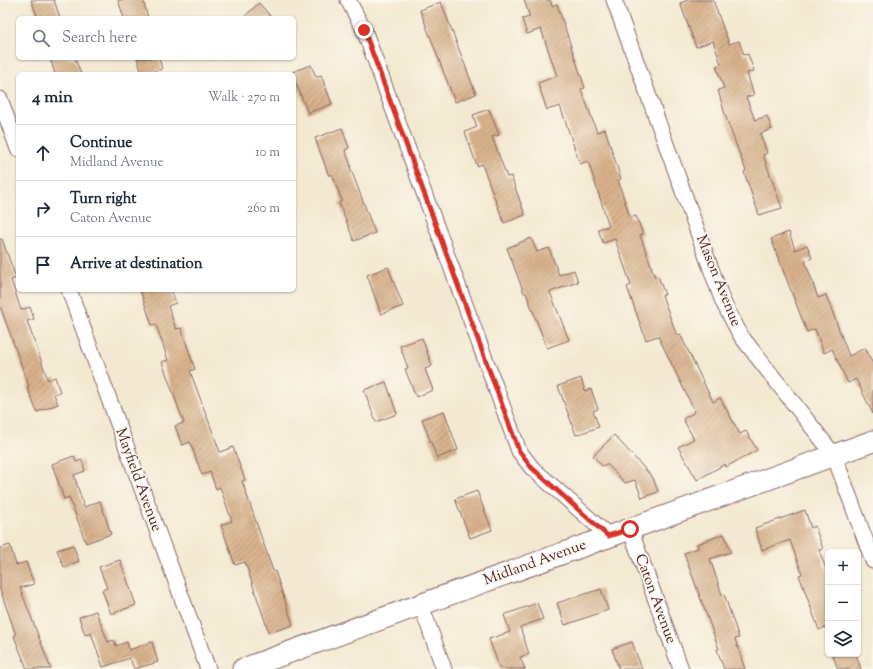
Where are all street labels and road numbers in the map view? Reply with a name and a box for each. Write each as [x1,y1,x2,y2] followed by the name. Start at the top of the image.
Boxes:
[690,232,746,330] street label: Mason Avenue
[110,425,166,535] street label: Mayfield Avenue
[481,535,589,591] street label: Midland Avenue
[629,551,681,647] street label: Caton Avenue

